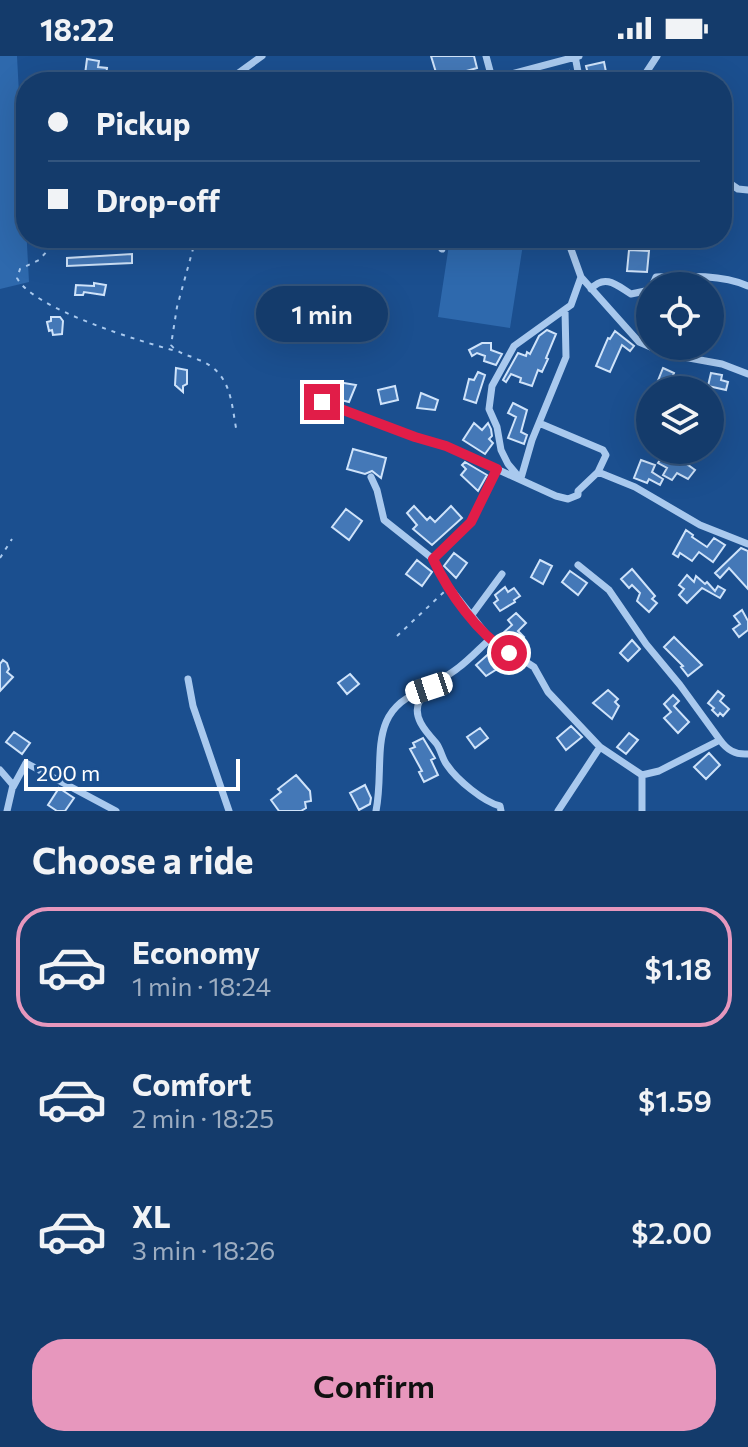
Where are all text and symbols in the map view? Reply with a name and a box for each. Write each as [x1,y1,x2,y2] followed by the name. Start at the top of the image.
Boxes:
[40,10,114,47] text: 18:22
[96,104,190,141] text: Pickup
[96,181,220,218] text: Drop-off
[636,272,724,464] map controls
[636,272,724,360] button: locate
[256,286,388,342] callout: 1 min
[291,298,353,329] text: 1 min
[636,376,724,464] button: layers
[304,384,340,420] route end
[491,635,527,671] route start
[402,669,456,707] car
[24,755,240,791] scale bar
[36,759,100,786] text: 200 m
[32,837,253,881] text: Choose a ride
[36,931,108,1003] icon: car
[132,933,260,970] text: Economy
[644,949,712,986] text: $1.18
[132,970,271,1001] text: 1 min · 18:24
[36,1063,108,1135] icon: car
[132,1065,251,1102] text: Comfort
[638,1081,712,1118] text: $1.59
[132,1102,274,1133] text: 2 min · 18:25
[36,1195,108,1267] icon: car
[132,1197,171,1234] text: XL
[631,1213,712,1250] text: $2.00
[132,1234,275,1265] text: 3 min · 18:26
[32,1339,716,1431] button: Confirm

